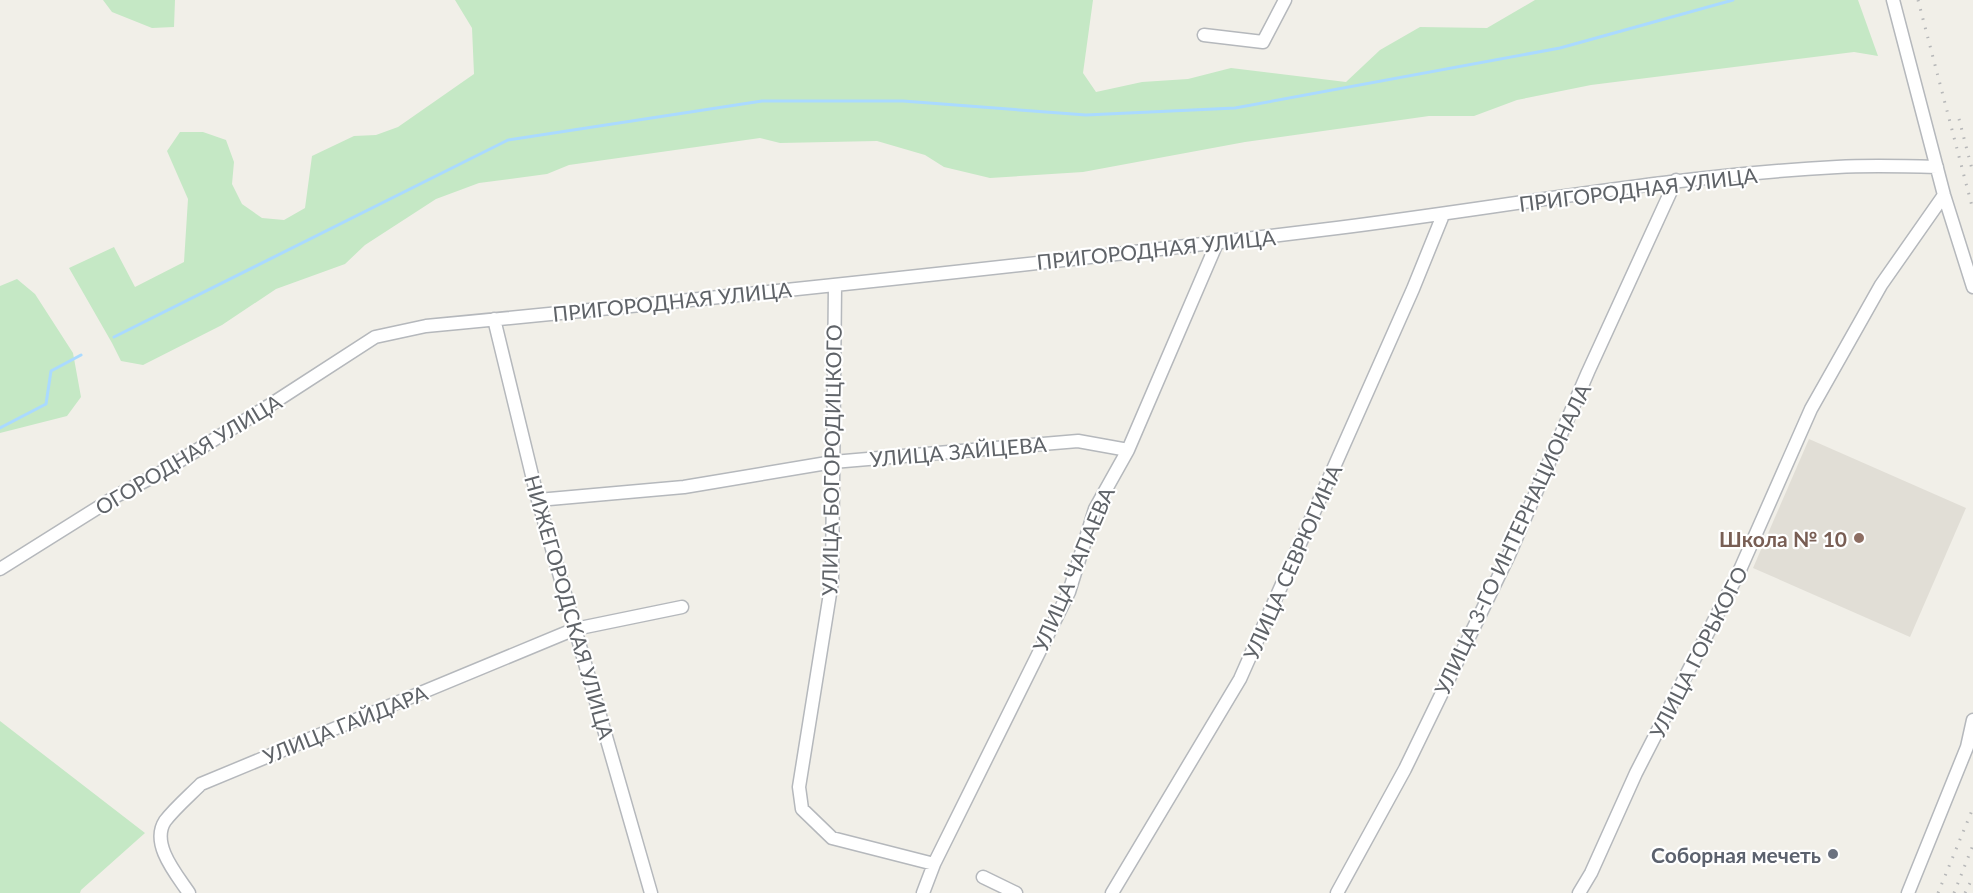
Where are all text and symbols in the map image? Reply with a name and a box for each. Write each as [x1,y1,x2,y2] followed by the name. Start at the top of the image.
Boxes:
[1517,162,1759,216] street label: ПРИГОРОДНАЯ УЛИЦА
[1035,224,1277,274] street label: ПРИГОРОДНАЯ УЛИЦА
[551,276,793,326] street label: ПРИГОРОДНАЯ УЛИЦА
[816,324,846,596] street label: УЛИЦА БОГОРОДИЦКОГО
[1429,379,1596,699] street label: УЛИЦА 3-ГО ИНТЕРНАЦИОНАЛА
[90,388,286,520] street label: ОГОРОДНАЯ УЛИЦА
[869,431,1048,471] street label: УЛИЦА ЗАЙЦЕВА
[1238,460,1347,663] street label: УЛИЦА СЕВРЮГИНА
[520,472,620,743] street label: НИЖЕГОРОДСКАЯ УЛИЦА
[1027,482,1119,655] street label: УЛИЦА ЧАПАЕВА
[1719,526,1847,551] place label: Школа № 10
[1852,531,1866,545] marker: Школа № 10
[1644,562,1752,742] street label: УЛИЦА ГОРЬКОГО
[259,679,432,768] street label: УЛИЦА ГАЙДАРА
[1651,842,1821,867] place label: Соборная мечеть
[1826,847,1840,861] marker: Соборная мечеть

